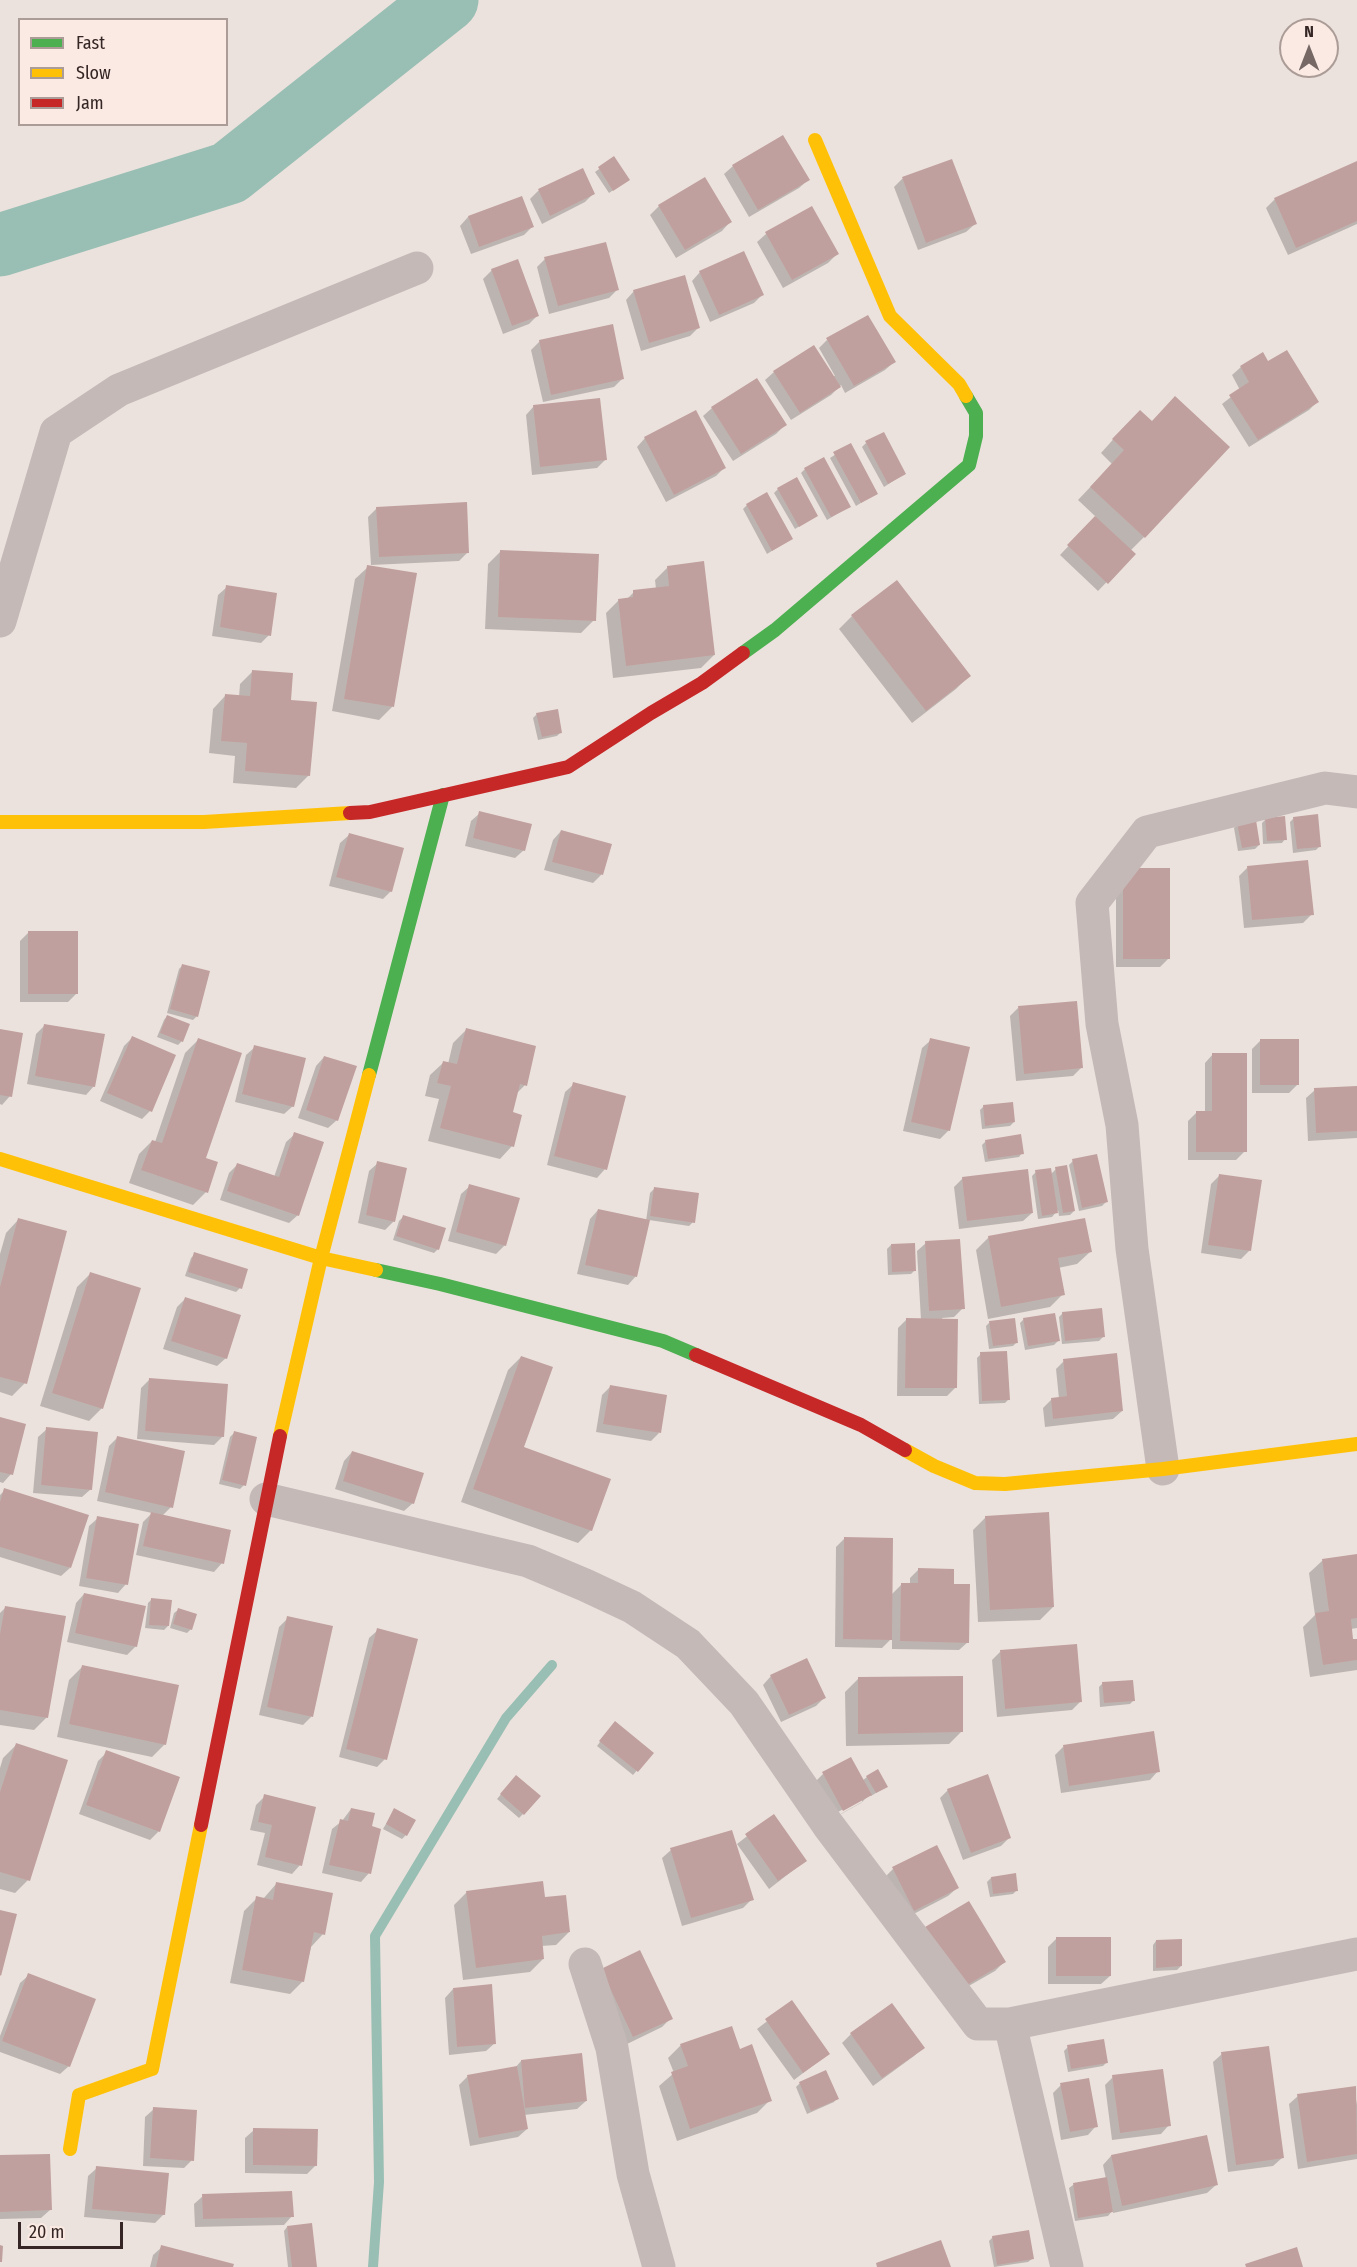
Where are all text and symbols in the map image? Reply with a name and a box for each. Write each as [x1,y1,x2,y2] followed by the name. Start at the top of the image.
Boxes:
[18,18,228,126] legend
[1279,18,1339,78] north arrow
[1304,22,1314,41] text: N
[76,32,105,54] text: Fast
[76,62,111,84] text: Slow
[76,92,104,114] text: Jam
[21,2210,126,2248] scale bar
[29,2221,64,2243] text: 20 m

